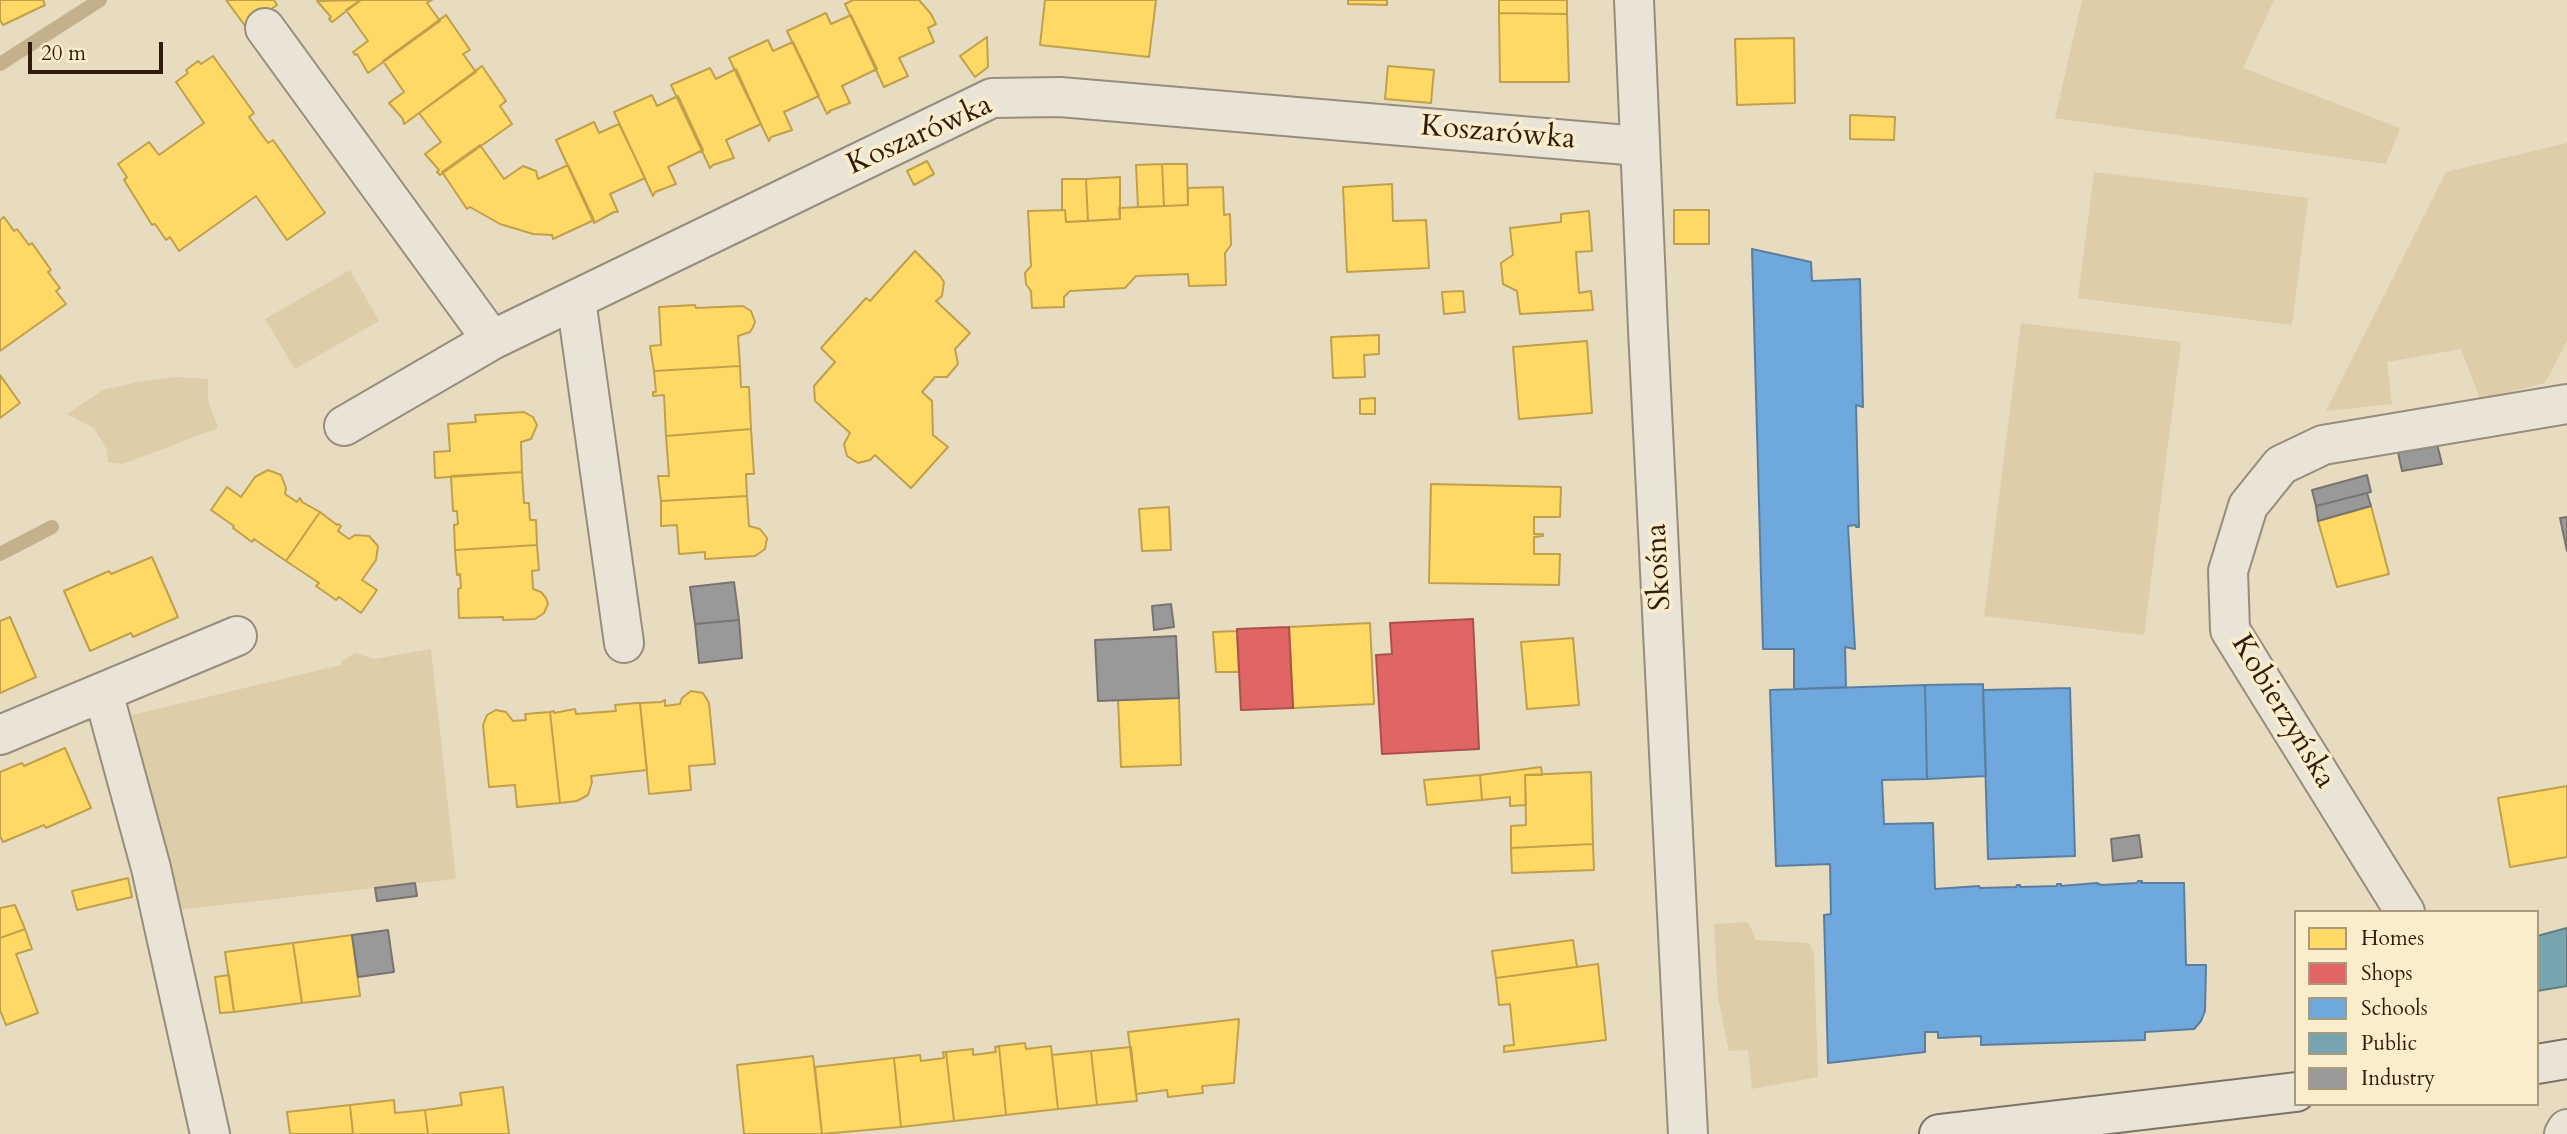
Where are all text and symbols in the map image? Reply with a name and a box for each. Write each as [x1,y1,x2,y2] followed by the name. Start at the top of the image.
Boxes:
[32,28,166,72] scale bar
[41,39,86,68] text: 20 m
[842,88,998,184] street label: Koszarówka
[1419,109,1577,159] street label: Koszarówka
[1640,522,1680,612] street label: Skośna
[2222,629,2342,795] street label: Kobierzyńska
[2294,910,2539,1106] legend
[2361,924,2424,953] text: Homes
[2361,959,2413,988] text: Shops
[2361,994,2428,1023] text: Schools
[2361,1029,2417,1058] text: Public
[2361,1064,2435,1093] text: Industry

